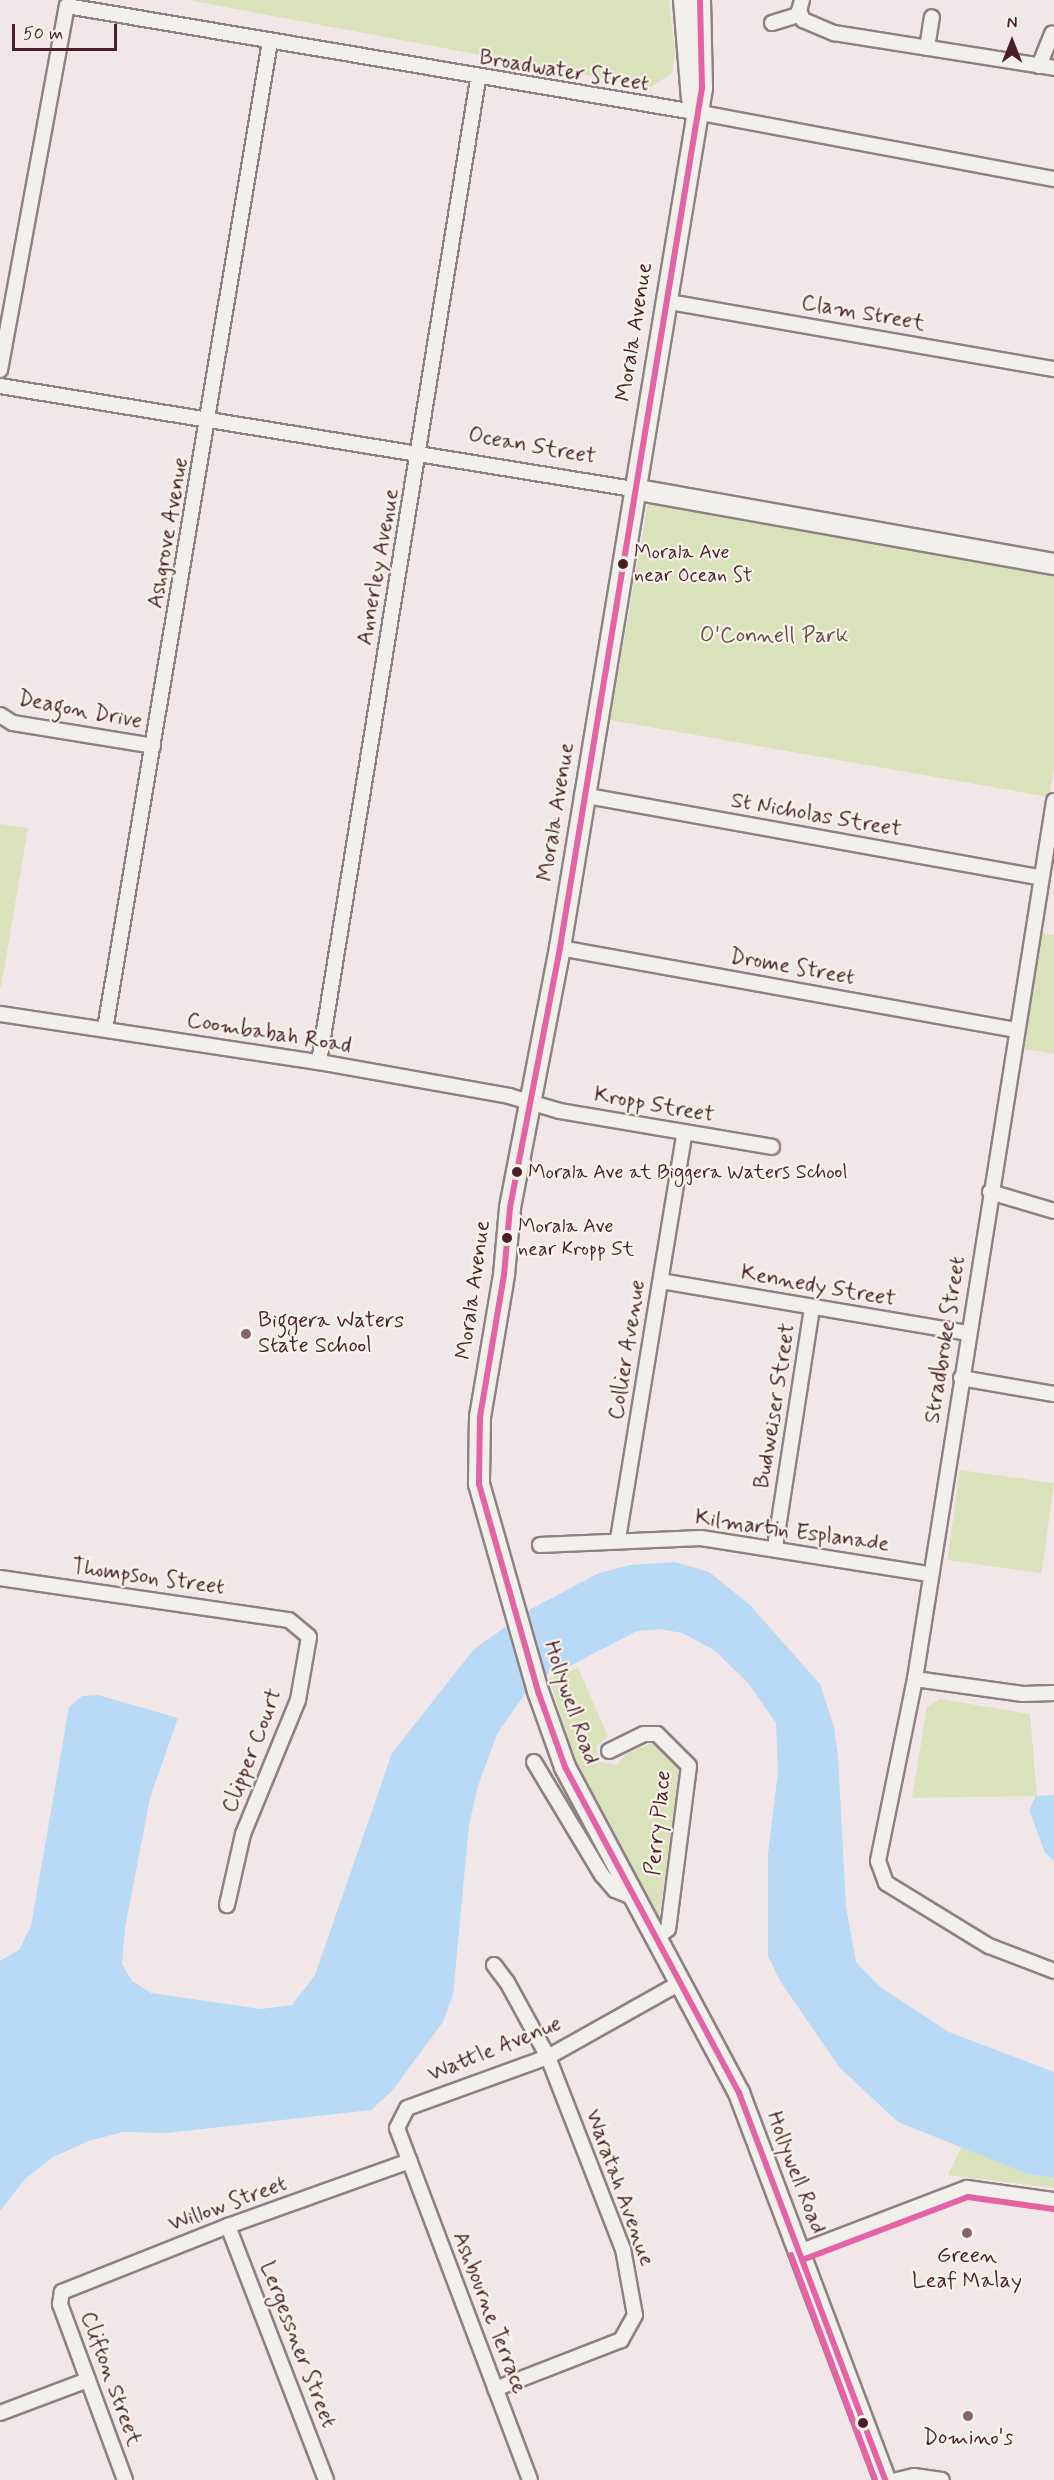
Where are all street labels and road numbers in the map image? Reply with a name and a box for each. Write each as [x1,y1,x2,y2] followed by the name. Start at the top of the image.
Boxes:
[475,45,653,99] street label: Broadwater Street
[611,261,659,403] street label: Morala Avenue
[799,290,927,338] street label: Clam Street
[467,423,597,471] street label: Ocean Street
[143,454,195,612] street label: Ashgrove Avenue
[352,486,406,648] street label: Annerley Avenue
[16,686,144,736] street label: Deagon Drive
[533,741,581,883] street label: Morala Avenue
[729,788,903,844] street label: St Nicholas Street
[726,944,858,992] street label: Drome Street
[186,1008,352,1060] street label: Coombabah Road
[592,1083,716,1129] street label: Kropp Street
[451,1219,497,1361] street label: Morala Avenue
[919,1253,973,1427] street label: Stradbroke Street
[739,1261,897,1313] street label: Kennedy Street
[604,1280,652,1420] street label: Collier Avenue
[750,1322,802,1490] street label: Budweiser Street
[694,1505,890,1559] street label: Kilmartin Esplanade
[68,1554,228,1602] street label: Thompson Street
[537,1638,603,1768] street label: Hollywell Road
[218,1687,288,1815] street label: Clipper Court
[640,1769,678,1877] street label: Perry Place
[423,2011,567,2089] street label: Wattle Avenue
[760,2108,830,2238] street label: Hollywell Road
[579,2109,659,2267] street label: Waratah Avenue
[163,2171,293,2239] street label: Willow Street
[446,2228,532,2398] street label: Ashbourne Terrace
[252,2256,342,2434] street label: Lergessner Street
[73,2308,147,2450] street label: Clifton Street

